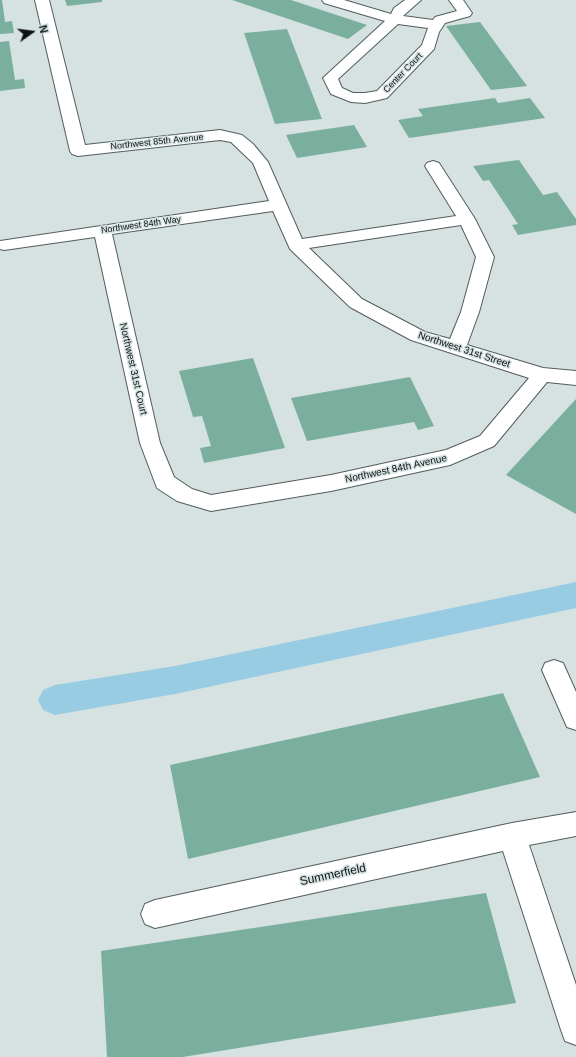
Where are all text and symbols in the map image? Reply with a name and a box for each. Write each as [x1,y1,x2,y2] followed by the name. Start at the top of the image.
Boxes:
[12,12,52,52] north arrow
[37,24,50,34] text: N
[381,51,425,95] street label: Center Court
[110,132,204,152] street label: Northwest 85th Avenue
[100,214,182,236] street label: Northwest 84th Way
[117,322,149,416] street label: Northwest 31st Court
[416,329,512,371] street label: Northwest 31st Street
[344,452,448,486] street label: Northwest 84th Avenue
[299,861,367,889] street label: Summerfield

